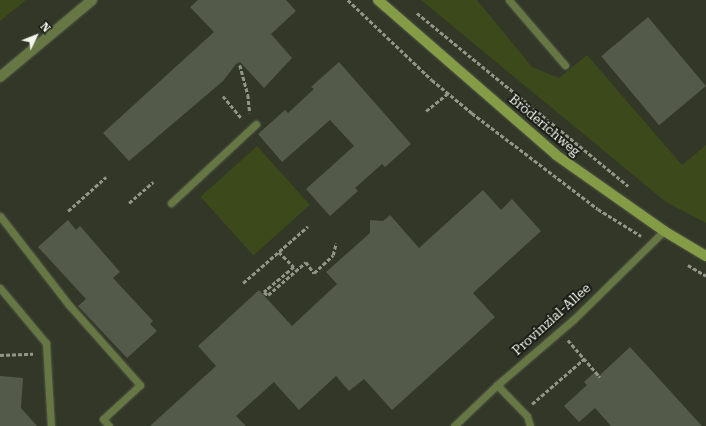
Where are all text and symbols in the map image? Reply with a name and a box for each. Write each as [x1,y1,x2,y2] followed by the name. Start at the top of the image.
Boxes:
[16,16,56,56] north arrow
[37,20,53,35] text: N
[506,92,582,160] street label: Bröderichweg
[510,281,594,359] street label: Provinzial-Allee

